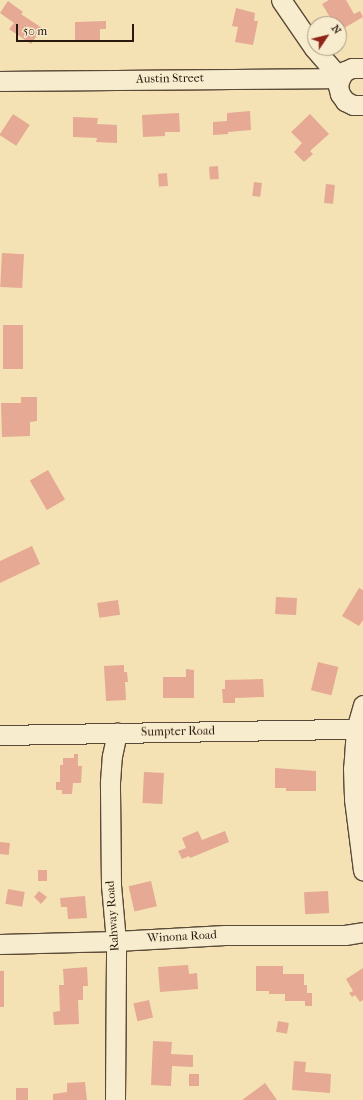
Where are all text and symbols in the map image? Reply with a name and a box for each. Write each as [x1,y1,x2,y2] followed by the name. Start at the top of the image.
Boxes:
[18,16,136,42] scale bar
[307,16,347,56] north arrow
[329,22,344,37] text: N
[23,24,47,38] text: 50 m
[136,71,204,87] street label: Austin Street
[141,724,215,740] street label: Sumpter Road
[103,880,123,952] street label: Rahway Road
[147,928,217,946] street label: Winona Road

